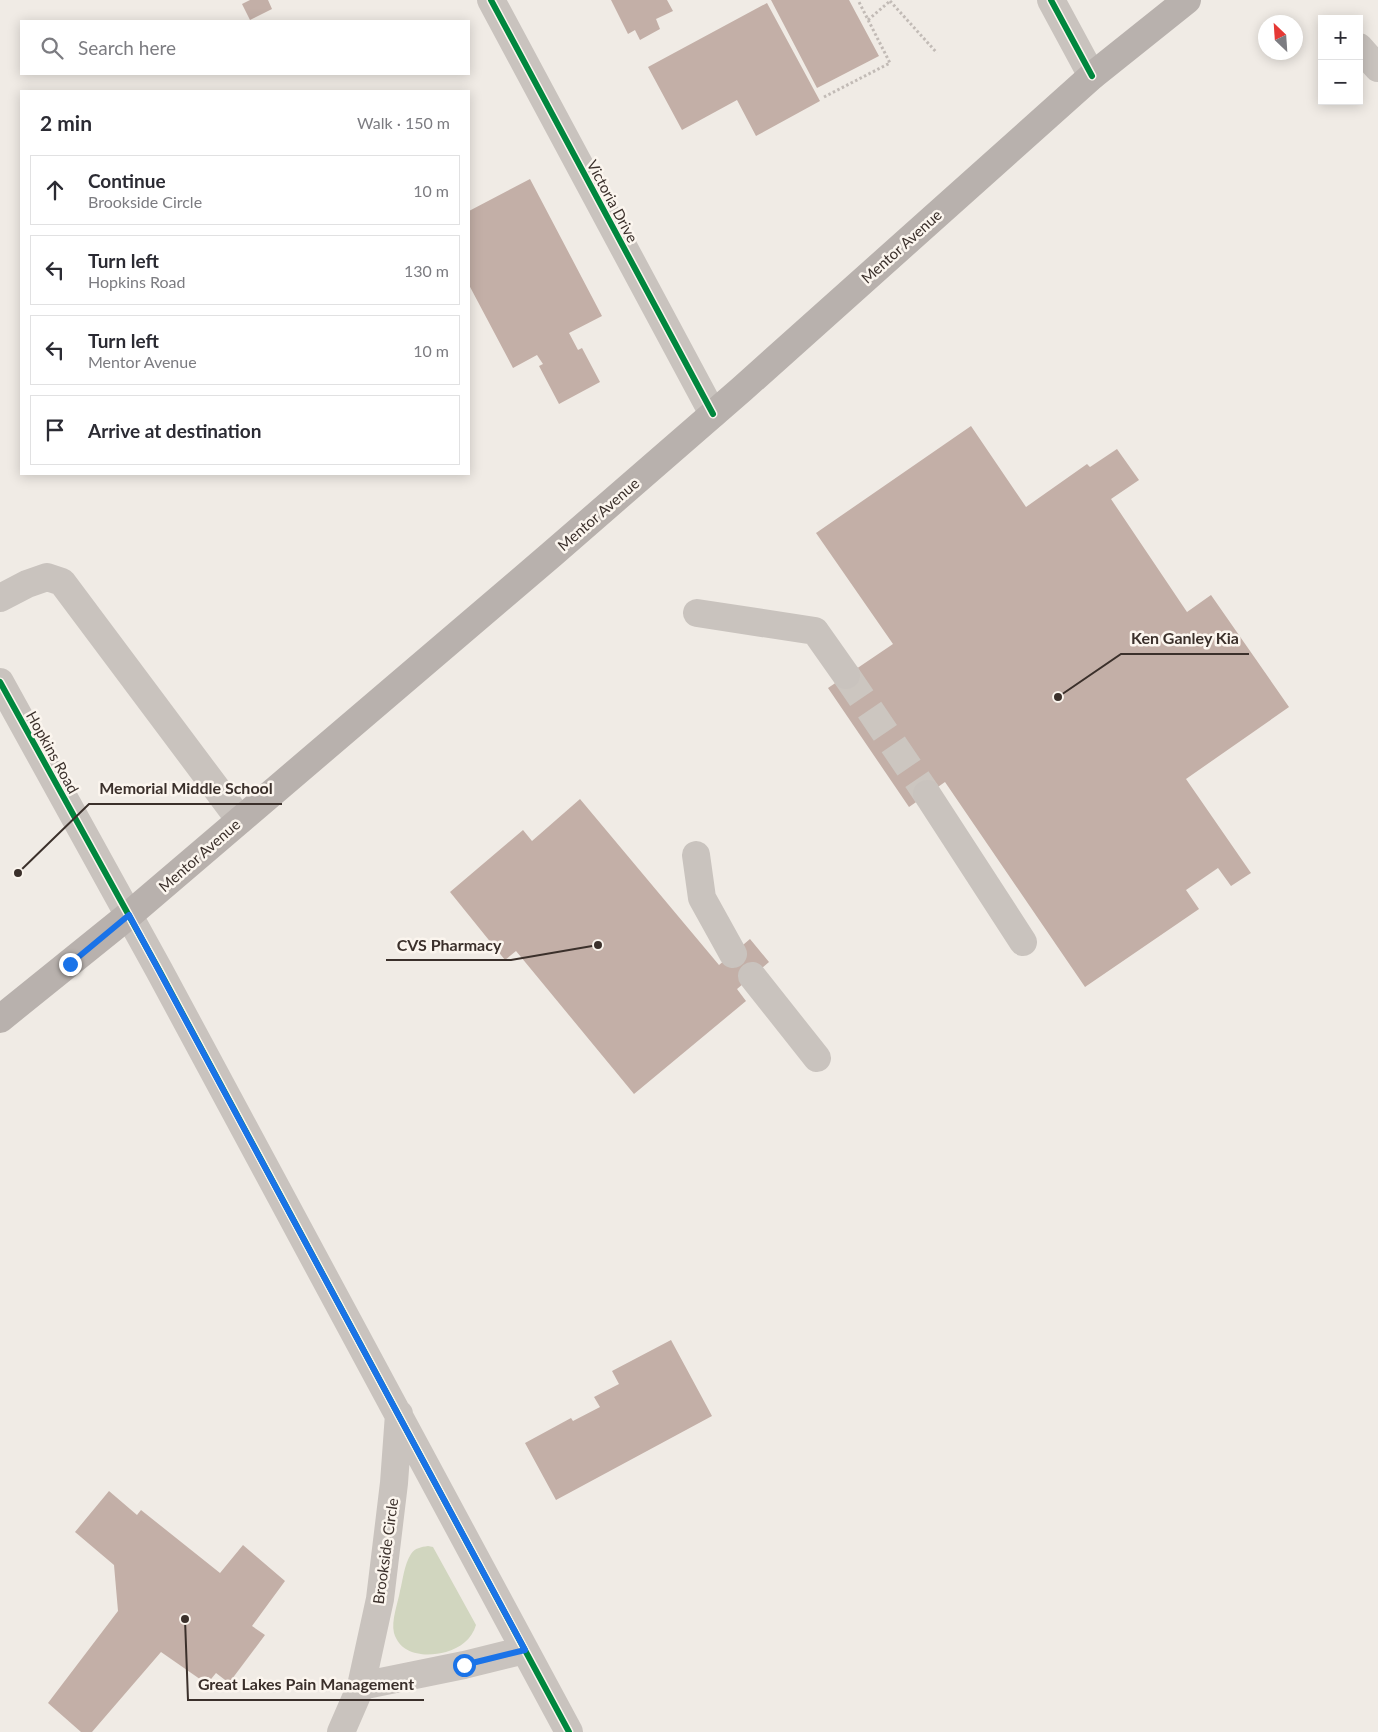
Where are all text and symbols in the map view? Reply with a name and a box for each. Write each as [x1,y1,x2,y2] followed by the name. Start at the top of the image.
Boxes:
[1258,15,1303,60] north arrow
[1318,15,1363,105] map controls
[1318,15,1363,60] button: +
[20,20,470,75] search box
[38,34,66,62] icon: search
[78,36,176,59] text: Search here
[1318,60,1363,105] button: −
[40,110,92,135] text: 2 min
[357,113,450,132] text: Walk · 150 m
[584,157,642,245] street label: Victoria Drive
[88,169,166,192] text: Continue
[41,176,69,204] icon: ahead
[413,181,449,200] text: 10 m
[88,192,202,211] text: Brookside Circle
[857,205,945,287] street label: Mentor Avenue
[88,249,159,272] text: Turn left
[41,256,69,284] icon: left
[404,261,449,280] text: 130 m
[88,272,185,291] text: Hopkins Road
[88,329,159,352] text: Turn left
[41,336,69,364] icon: left
[413,341,449,360] text: 10 m
[88,352,197,371] text: Mentor Avenue
[41,416,69,444] icon: arrive
[88,419,261,442] text: Arrive at destination
[554,474,642,554] street label: Mentor Avenue
[1121,623,1249,654] callout: Ken Ganley Kia
[1131,628,1239,647] text: Ken Ganley Kia
[23,708,83,796] street label: Hopkins Road
[89,773,282,804] callout: Memorial Middle School
[99,778,273,797] text: Memorial Middle School
[155,815,243,895] street label: Mentor Avenue
[386,929,511,960] callout: CVS Pharmacy
[397,935,502,954] text: CVS Pharmacy
[59,953,82,976] route end
[369,1497,401,1605] street label: Brookside Circle
[453,1654,476,1677] route start
[188,1669,424,1700] callout: Great Lakes Pain Management
[198,1674,414,1693] text: Great Lakes Pain Management

